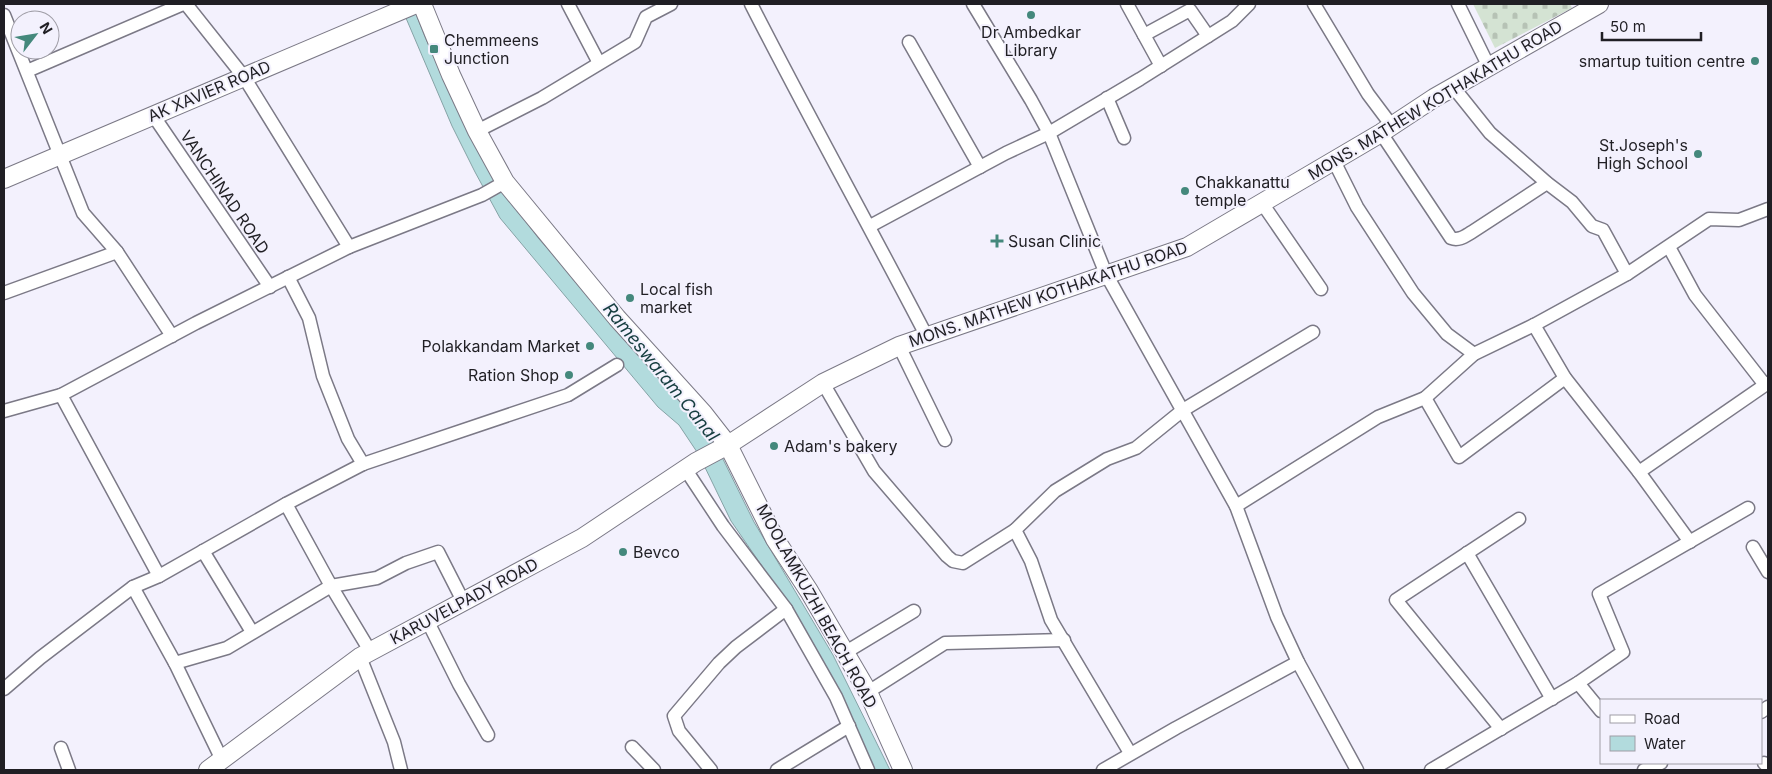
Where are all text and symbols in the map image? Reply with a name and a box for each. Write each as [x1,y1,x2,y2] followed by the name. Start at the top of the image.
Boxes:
[1025,9,1037,21] marker: Dr Ambedkar Library
[10,10,60,60] north arrow
[1602,10,1701,42] scale bar
[1304,16,1566,184] street label: MONS. MATHEW KOTHAKATHU ROAD
[1610,17,1646,36] text: 50 m
[37,19,57,37] text: N
[981,22,1081,60] place label: Dr Ambedkar Library
[444,30,539,68] place label: Chemmeens Junction
[428,43,440,55] marker: Chemmeens Junction
[1579,51,1745,71] place label: smartup tuition centre
[1749,55,1761,67] marker: smartup tuition centre
[145,56,273,126] street label: AK XAVIER ROAD
[176,126,274,258] street label: VANCHINAD ROAD
[1597,135,1688,173] place label: St.Joseph's High School
[1692,148,1704,160] marker: St.Joseph's High School
[1195,172,1290,210] place label: Chakkanattu temple
[1179,185,1191,197] marker: Chakkanattu temple
[1008,231,1101,251] place label: Susan Clinic
[990,234,1004,248] marker: Susan Clinic
[906,237,1190,351] street label: MONS. MATHEW KOTHAKATHU ROAD
[640,279,713,317] place label: Local fish market
[624,292,636,304] marker: Local fish market
[599,298,724,446] water label: Rameswaram Canal
[421,336,580,356] place label: Polakkandam Market
[584,340,596,352] marker: Polakkandam Market
[468,365,559,385] place label: Ration Shop
[563,369,575,381] marker: Ration Shop
[784,436,898,456] place label: Adam's bakery
[768,440,780,452] marker: Adam's bakery
[752,501,882,711] street label: MOOLAMKUZHI BEACH ROAD
[633,542,680,562] place label: Bevco
[617,546,629,558] marker: Bevco
[387,554,541,648] street label: KARUVELPADY ROAD
[1600,699,1762,764] legend
[1644,709,1680,728] text: Road
[1644,734,1686,753] text: Water

